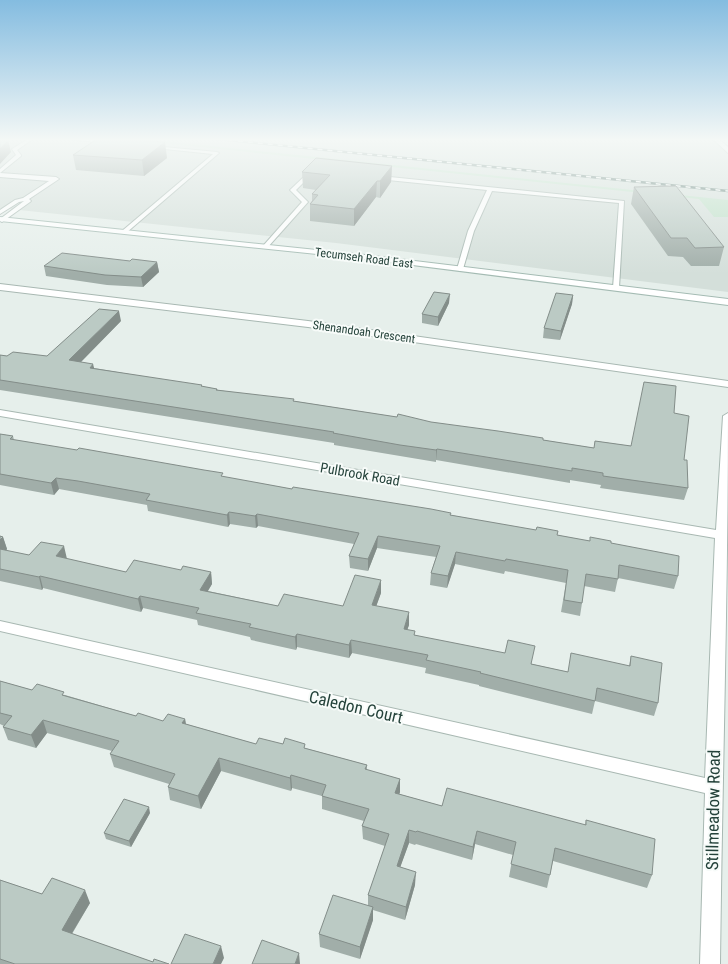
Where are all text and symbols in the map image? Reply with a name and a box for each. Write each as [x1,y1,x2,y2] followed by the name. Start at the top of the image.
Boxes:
[314,245,414,271] street label: Tecumseh Road East
[312,318,417,346] street label: Shenandoah Crescent
[319,459,401,489] street label: Pulbrook Road
[307,686,405,728] street label: Caledon Court
[702,750,724,870] street label: Stillmeadow Road

